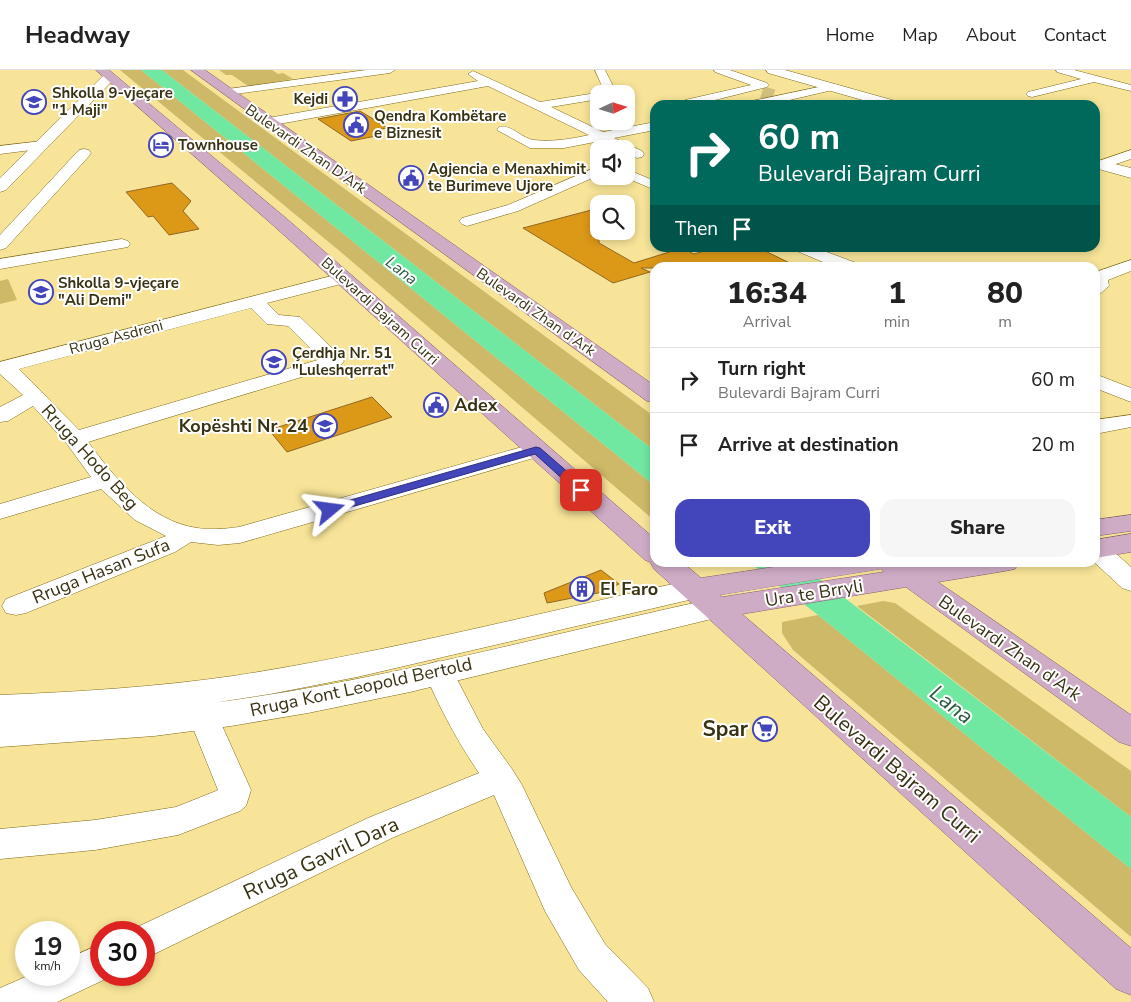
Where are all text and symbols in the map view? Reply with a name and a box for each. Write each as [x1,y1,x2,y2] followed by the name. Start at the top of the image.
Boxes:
[25,19,130,51] text: Headway
[826,23,874,47] text: Home
[902,23,938,47] text: Map
[966,23,1016,47] text: About
[1044,23,1106,47] text: Contact
[52,83,173,120] place label: Shkolla 9-vjeçare "1 Maji"
[590,85,635,130] north arrow
[590,85,635,240] map controls
[332,86,358,112] pharmacy icon: Kejdi
[21,89,47,115] school or university icon: Shkolla 9-vjeçare "1 Maji"
[293,89,328,109] place label: Kejdi
[241,100,371,199] street label: Bulevardi Zhan D'Ark
[374,106,506,143] place label: Qendra Kombëtare e Biznesit
[343,112,369,138] public building icon: Qendra Kombëtare e Biznesit
[758,114,840,161] text: 60 m
[675,120,740,185] icon: right
[148,132,174,158] hotel icon: Townhouse
[178,135,258,155] place label: Townhouse
[590,140,635,185] button: sound
[428,159,586,196] place label: Agjencia e Menaxhimit te Burimeve Ujore
[758,159,981,189] text: Bulevardi Bajram Curri
[398,165,424,191] public building icon: Agjencia e Menaxhimit te Burimeve Ujore
[590,195,635,240] button: search
[728,215,756,243] icon: arrive
[675,216,718,242] text: Then
[381,251,422,290] water label: Lana
[317,253,443,369] street label: Bulevardi Bajram Curri
[472,263,600,361] street label: Bulevardi Zhan d'Ark
[58,273,179,310] place label: Shkolla 9-vjeçare "Ali Demi"
[727,273,807,314] text: 16:34
[888,273,906,314] text: 1
[987,273,1023,314] text: 80
[28,279,54,305] school or university icon: Shkolla 9-vjeçare "Ali Demi"
[743,311,791,333] text: Arrival
[884,311,910,333] text: min
[998,311,1012,333] text: m
[67,315,165,359] street label: Rruga Asdreni
[292,343,394,380] place label: Çerdhja Nr. 51 "Luleshqerrat"
[261,349,287,375] school or university icon: Çerdhja Nr. 51 "Luleshqerrat"
[718,356,805,382] text: Turn right
[675,366,703,394] icon: right
[1031,367,1075,393] text: 60 m
[718,382,880,404] text: Bulevardi Bajram Curri
[423,392,449,418] public building icon: Adex
[454,393,498,417] place label: Adex
[36,399,144,515] street label: Rruga Hodo Beg
[312,413,338,439] school or university icon: Kopështi Nr. 24
[179,414,308,438] place label: Kopështi Nr. 24
[675,431,703,459] icon: arrive
[718,432,899,458] text: Arrive at destination
[1031,432,1075,458] text: 20 m
[560,469,602,511] pin
[567,476,595,504] icon: arrive
[303,483,355,535] position arrow
[675,499,870,557] button: Exit
[880,499,1075,557] button: Share
[29,532,173,610] street label: Rruga Hasan Sufa
[764,573,864,613] street label: Ura te Brryli
[569,576,595,602] building icon: El Faro
[600,577,658,601] place label: El Faro
[934,590,1087,707] street label: Bulevardi Zhan d'Ark
[248,652,474,722] street label: Rruga Kont Leopold Bertold
[923,678,979,731] water label: Lana
[808,689,986,849] street label: Bulevardi Bajram Curri
[702,715,749,743] place label: Spar
[752,716,778,742] supermarket icon: Spar
[239,810,403,906] street label: Rruga Gavril Dara
[90,921,155,986] speed limit sign: 30
[32,930,63,964] text: 19
[34,958,61,974] text: km/h

